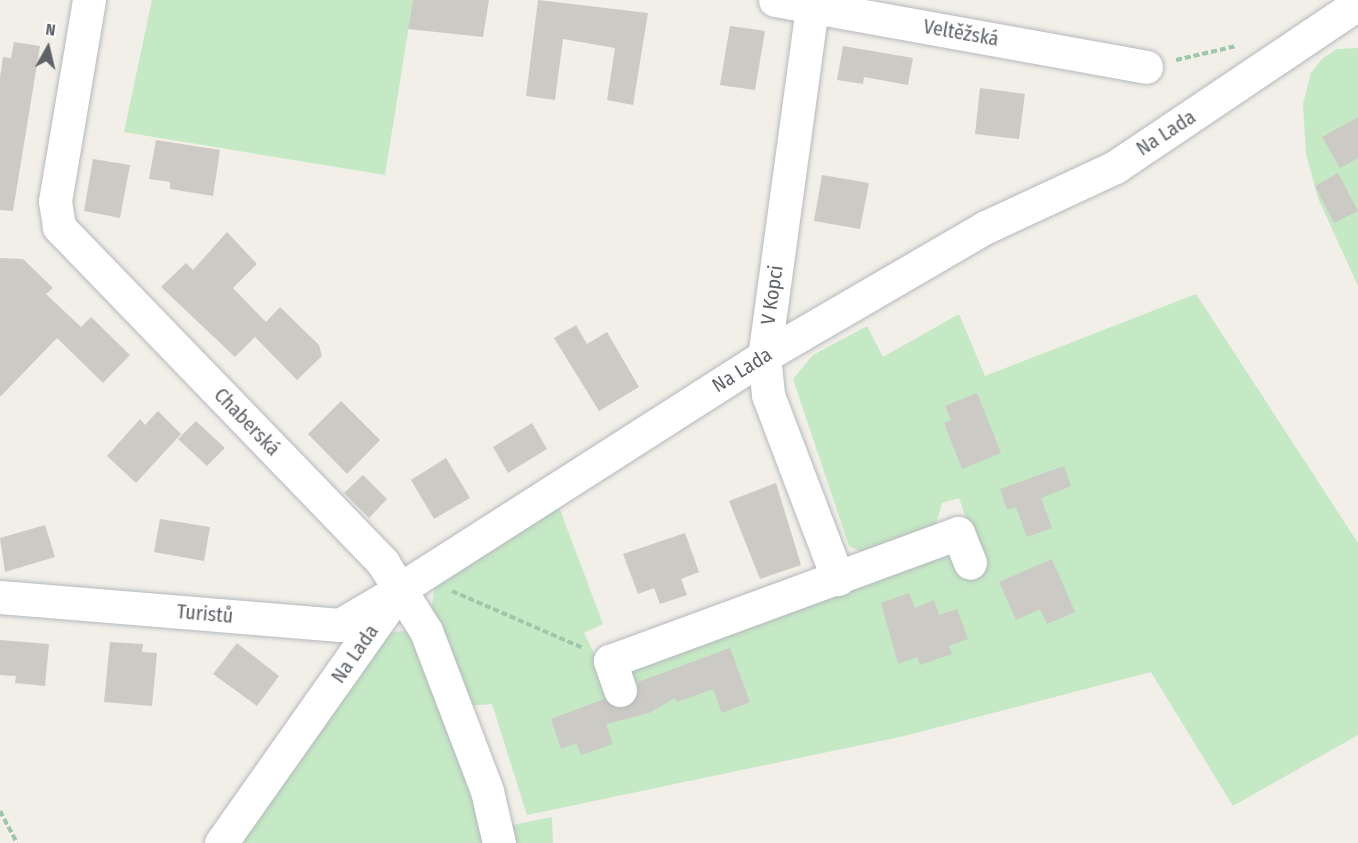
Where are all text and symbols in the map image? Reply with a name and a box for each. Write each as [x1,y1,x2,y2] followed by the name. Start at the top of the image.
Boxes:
[921,15,1001,51] street label: Veltěžská
[18,18,78,78] north arrow
[45,20,57,40] text: N
[1132,105,1200,161] street label: Na Lada
[756,264,788,326] street label: V Kopci
[708,342,776,398] street label: Na Lada
[209,383,285,461] street label: Chaberská
[176,600,234,628] street label: Turistů
[326,620,384,688] street label: Na Lada

